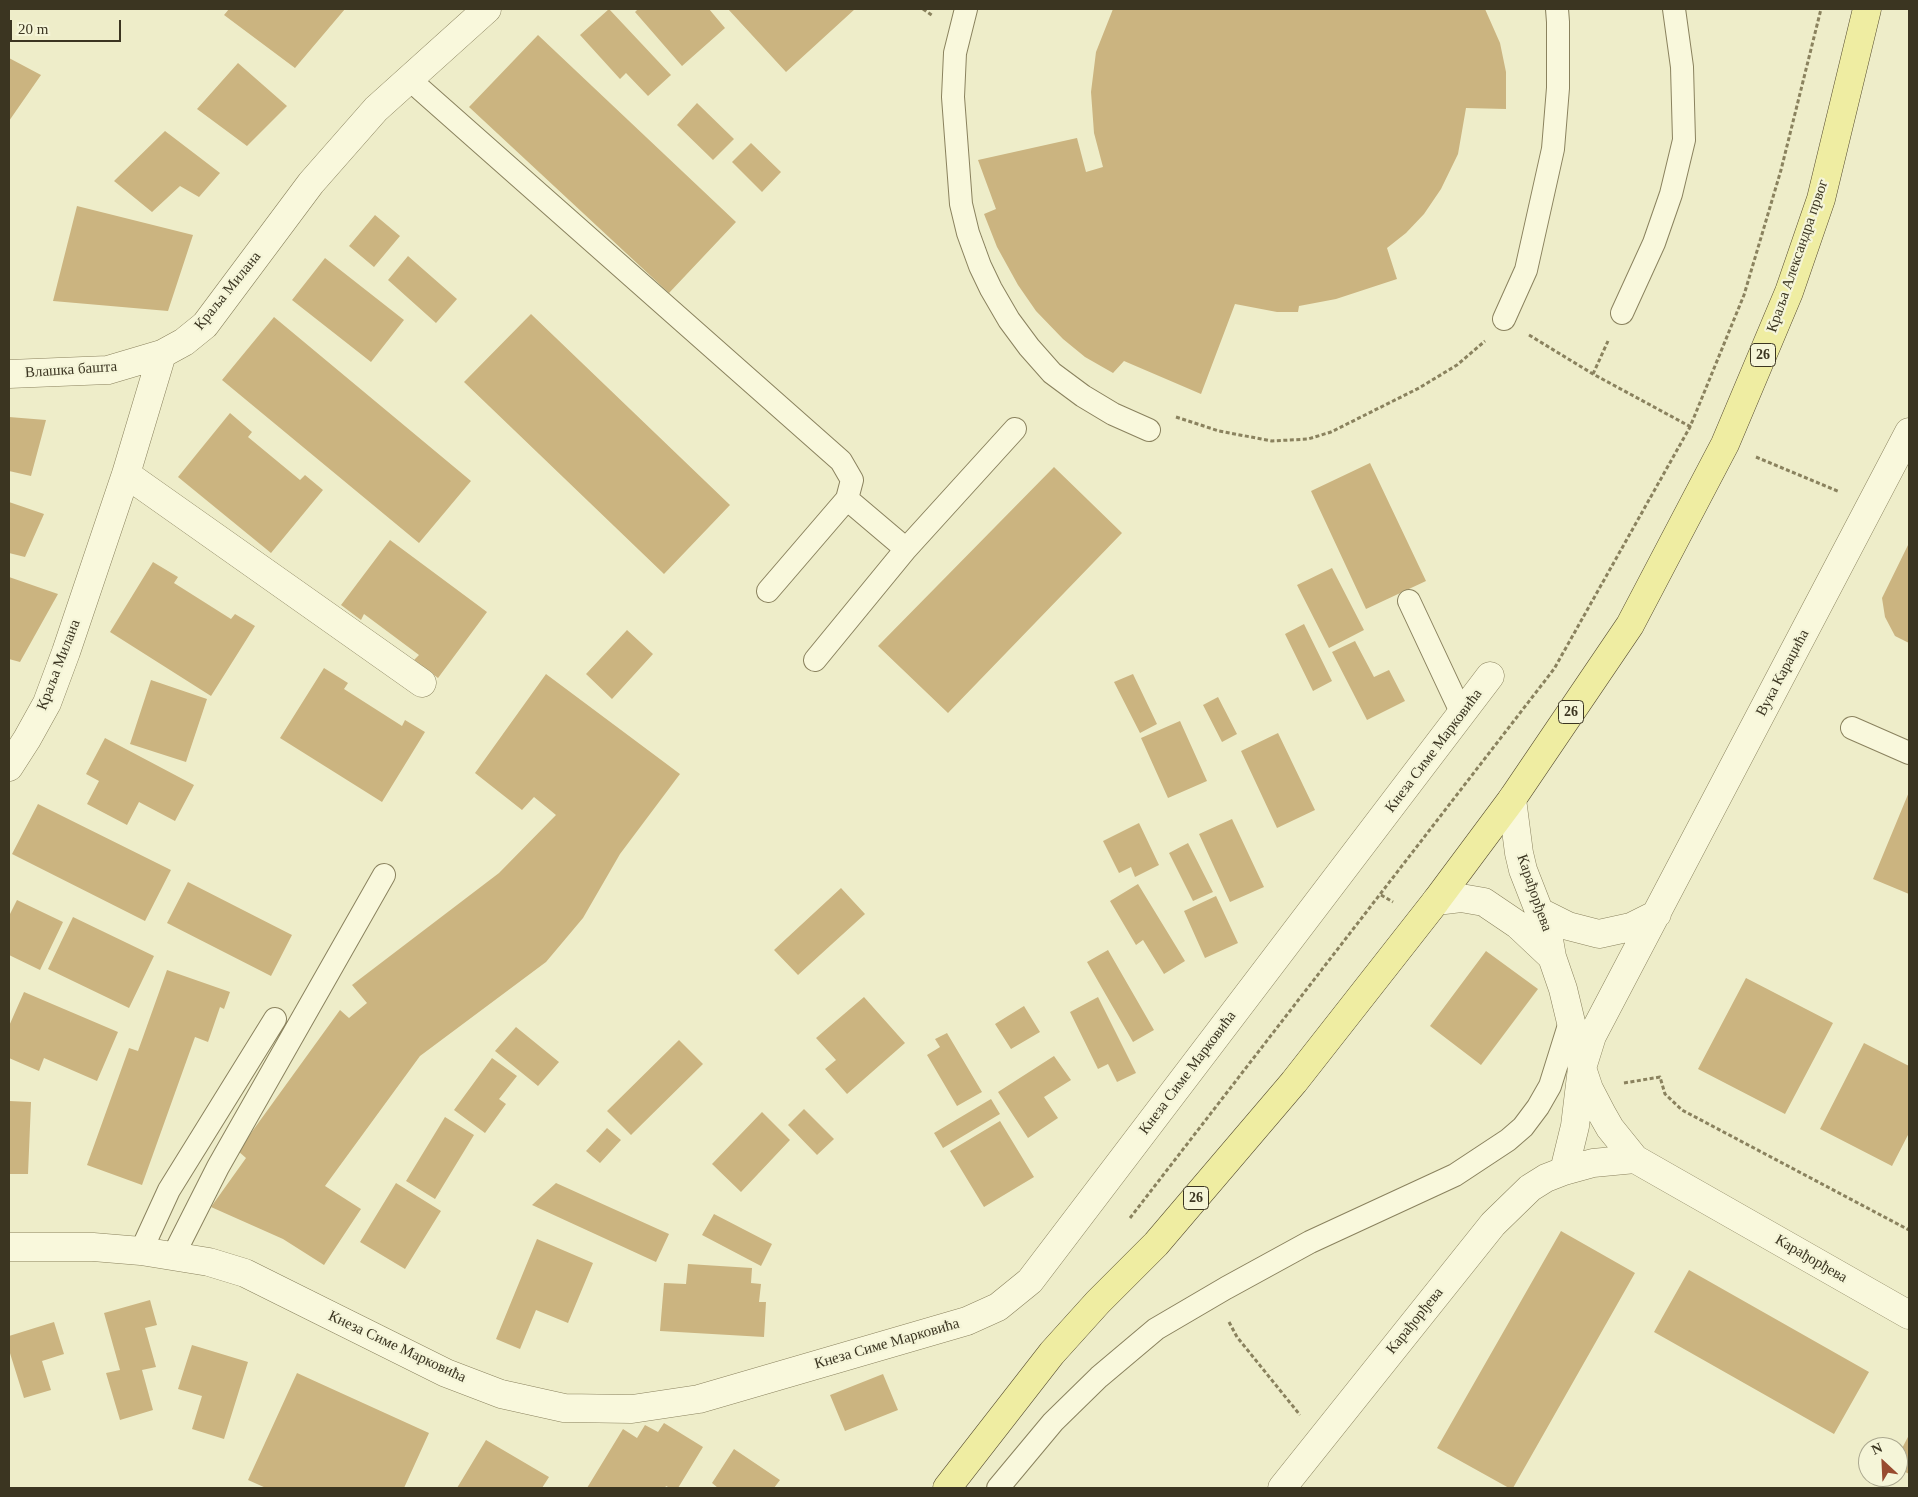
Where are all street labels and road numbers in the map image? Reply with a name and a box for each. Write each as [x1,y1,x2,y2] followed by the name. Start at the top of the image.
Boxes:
[1763,177,1833,335] street label: Краља Александра првог
[191,248,265,334] street label: Краља Милана
[1750,344,1776,366] road number: 26
[24,358,118,382] street label: Влашка башта
[33,617,85,713] street label: Краља Милана
[1753,627,1813,719] street label: Вука Караџића
[1382,686,1486,816] street label: Кнеза Симе Марковића
[1558,700,1584,724] road number: 26
[1512,852,1556,934] street label: Карађорђева
[1136,1008,1240,1138] street label: Кнеза Симе Марковића
[1184,1186,1208,1210] road number: 26
[1772,1231,1850,1287] street label: Карађорђева
[1383,1284,1447,1358] street label: Карађорђева
[325,1307,469,1387] street label: Кнеза Симе Марковића
[812,1315,962,1373] street label: Кнеза Симе Марковића

